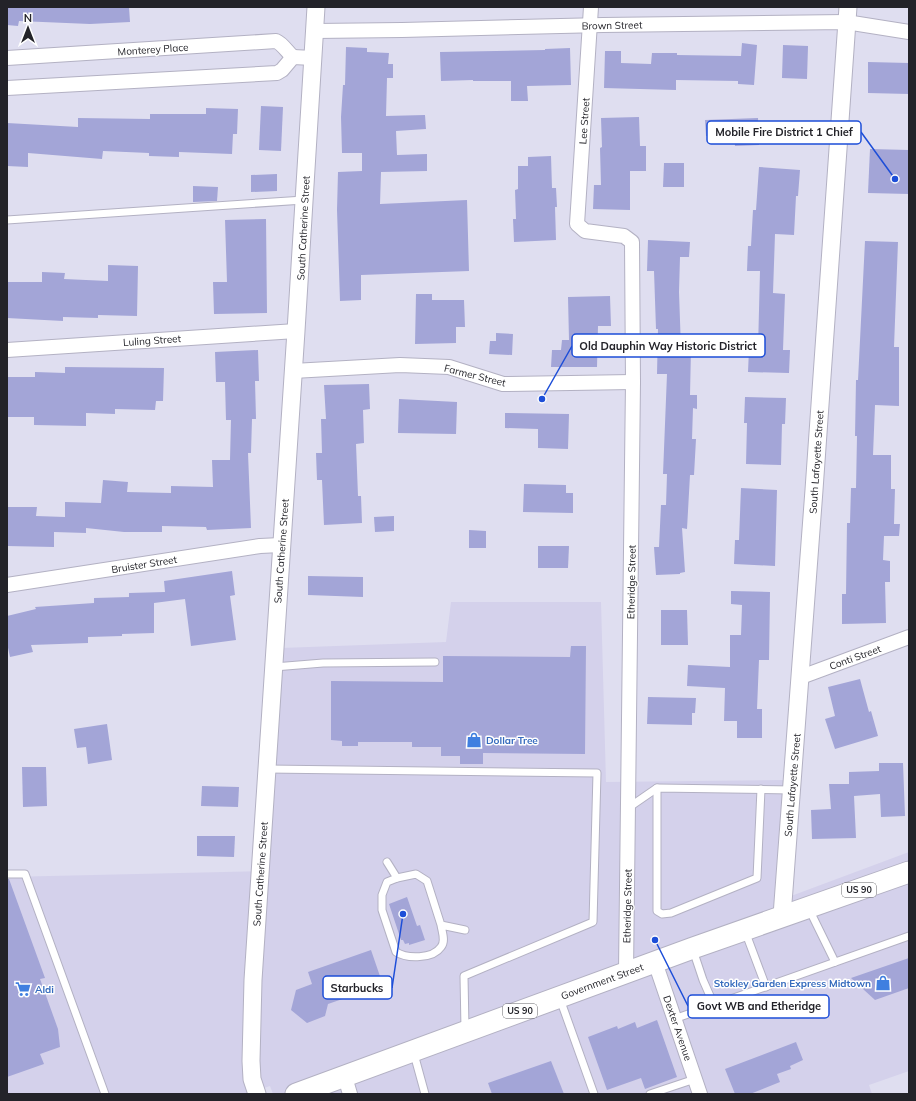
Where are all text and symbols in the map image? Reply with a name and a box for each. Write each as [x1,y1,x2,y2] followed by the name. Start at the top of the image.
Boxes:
[8,8,48,48] north arrow
[24,11,32,25] text: N
[581,18,643,33] street label: Brown Street
[117,41,189,58] street label: Monterey Place
[576,97,593,145] street label: Lee Street
[707,121,861,144] callout: Mobile Fire District 1 Chief
[715,125,854,139] text: Mobile Fire District 1 Chief
[294,175,313,281] street label: South Catherine Street
[123,332,182,349] street label: Luling Street
[572,334,765,357] callout: Old Dauphin Way Historic District
[579,339,757,353] text: Old Dauphin Way Historic District
[443,362,508,390] street label: Farmer Street
[806,409,827,514] street label: South Lafayette Street
[271,498,292,604] street label: South Catherine Street
[624,544,639,619] street label: Etheridge Street
[110,553,178,576] street label: Bruister Street
[827,642,883,673] street label: Conti Street
[465,731,483,749] shop icon: Dollar Tree
[782,732,804,837] street label: South Lafayette Street
[486,734,538,747] place label: Dollar Tree
[250,821,271,927] street label: South Catherine Street
[620,868,635,943] street label: Etheridge Street
[842,883,876,897] road number: US 90
[559,960,646,1002] street label: Government Street
[874,974,892,992] shop icon: Stokley Garden Express Midtown
[323,976,392,999] callout: Starbucks
[714,977,871,990] place label: Stokley Garden Express Midtown
[14,980,32,998] supermarket icon: Aldi
[331,981,384,995] text: Starbucks
[35,983,54,996] place label: Aldi
[660,994,695,1063] street label: Dexter Avenue
[688,995,829,1018] callout: Govt WB and Etheridge
[697,999,821,1013] text: Govt WB and Etheridge
[503,1004,537,1018] road number: US 90

